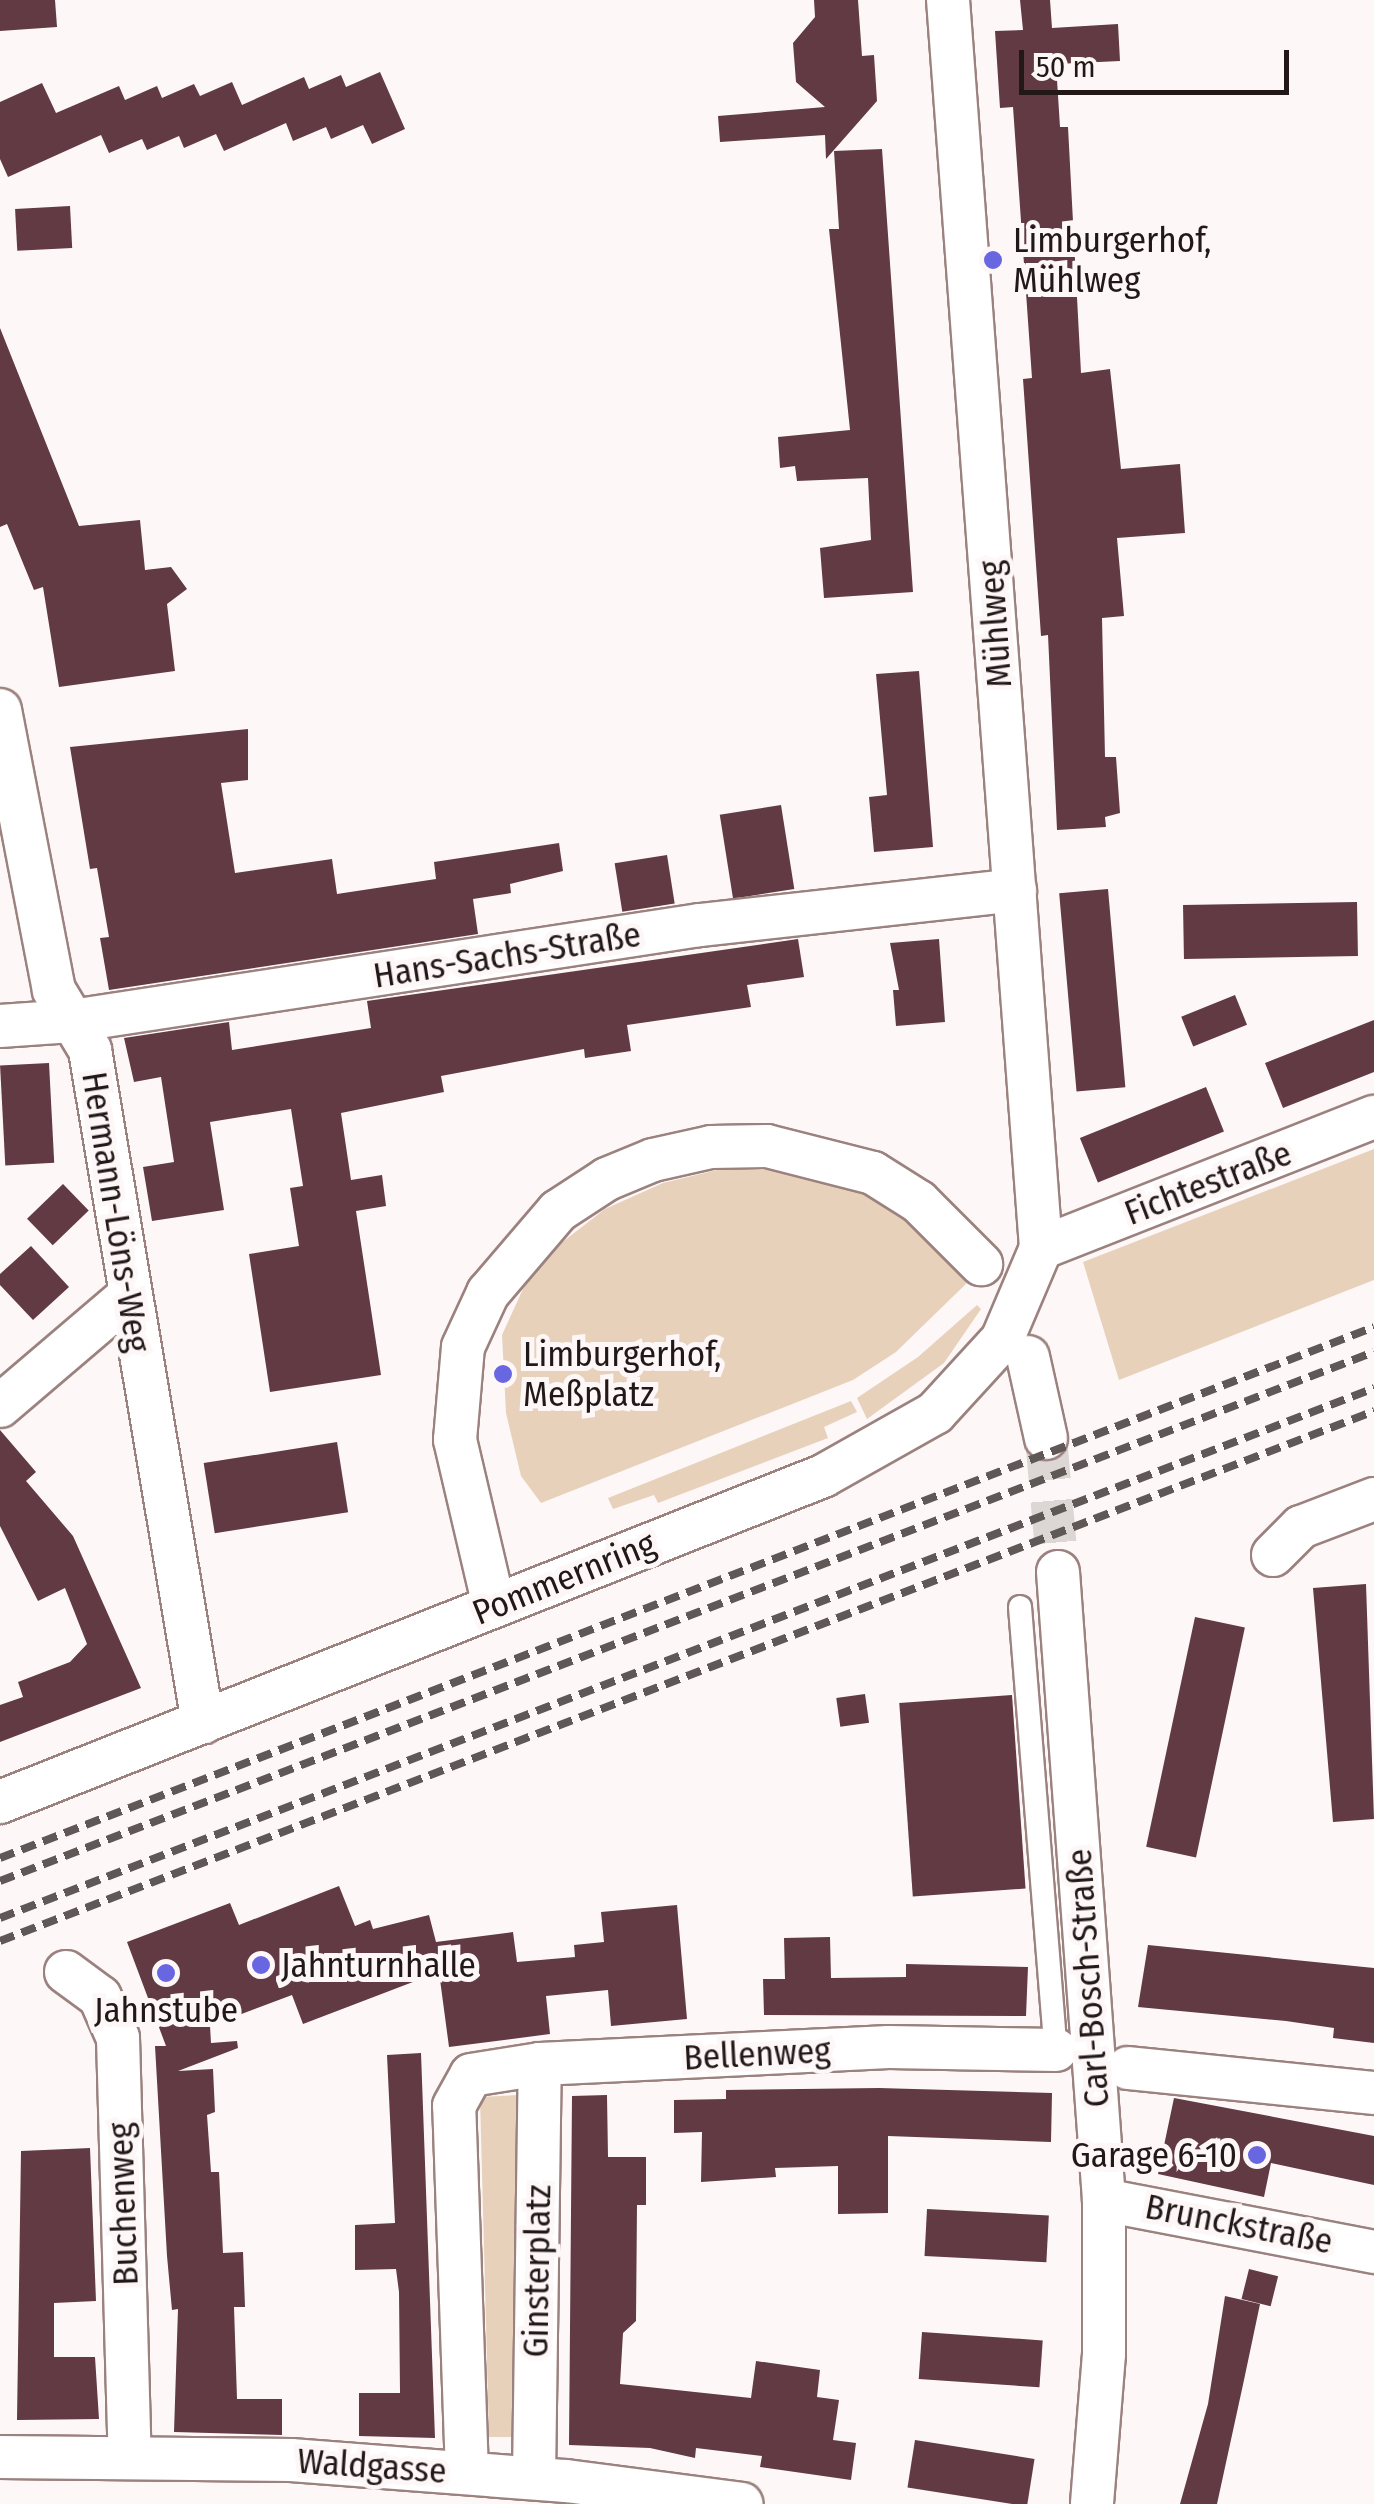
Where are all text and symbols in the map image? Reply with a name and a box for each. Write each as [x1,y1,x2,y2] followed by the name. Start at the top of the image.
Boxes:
[1024,30,1294,92] scale bar
[1036,49,1096,85] text: 50 m
[1013,219,1211,301] place label: Limburgerhof, Mühlweg
[982,249,1004,271] marker: Limburgerhof, Mühlweg
[970,559,1020,689] street label: Mühlweg
[370,913,644,997] street label: Hans-Sachs-Straße
[73,1069,159,1355] street label: Hermann-Löns-Weg
[1119,1132,1297,1234] street label: Fichtestraße
[523,1333,721,1415] place label: Limburgerhof, Meßplatz
[492,1363,514,1385] marker: Limburgerhof, Meßplatz
[466,1522,662,1634] street label: Pommernring
[1058,1847,1118,2109] street label: Carl-Bosch-Straße
[281,1944,476,1986] place label: Jahnturnhalle
[250,1954,272,1976] marker: Jahnturnhalle
[155,1962,177,1984] marker: Jahnstube
[94,1989,238,2031] place label: Jahnstube
[682,2029,832,2079] street label: Bellenweg
[99,2122,147,2286] street label: Buchenweg
[1071,2134,1237,2176] place label: Garage 6-10
[1246,2144,1268,2166] marker: Garage 6-10
[514,2184,560,2358] street label: Ginsterplatz
[1142,2185,1336,2263] street label: Brunckstraße
[296,2440,448,2492] street label: Waldgasse

